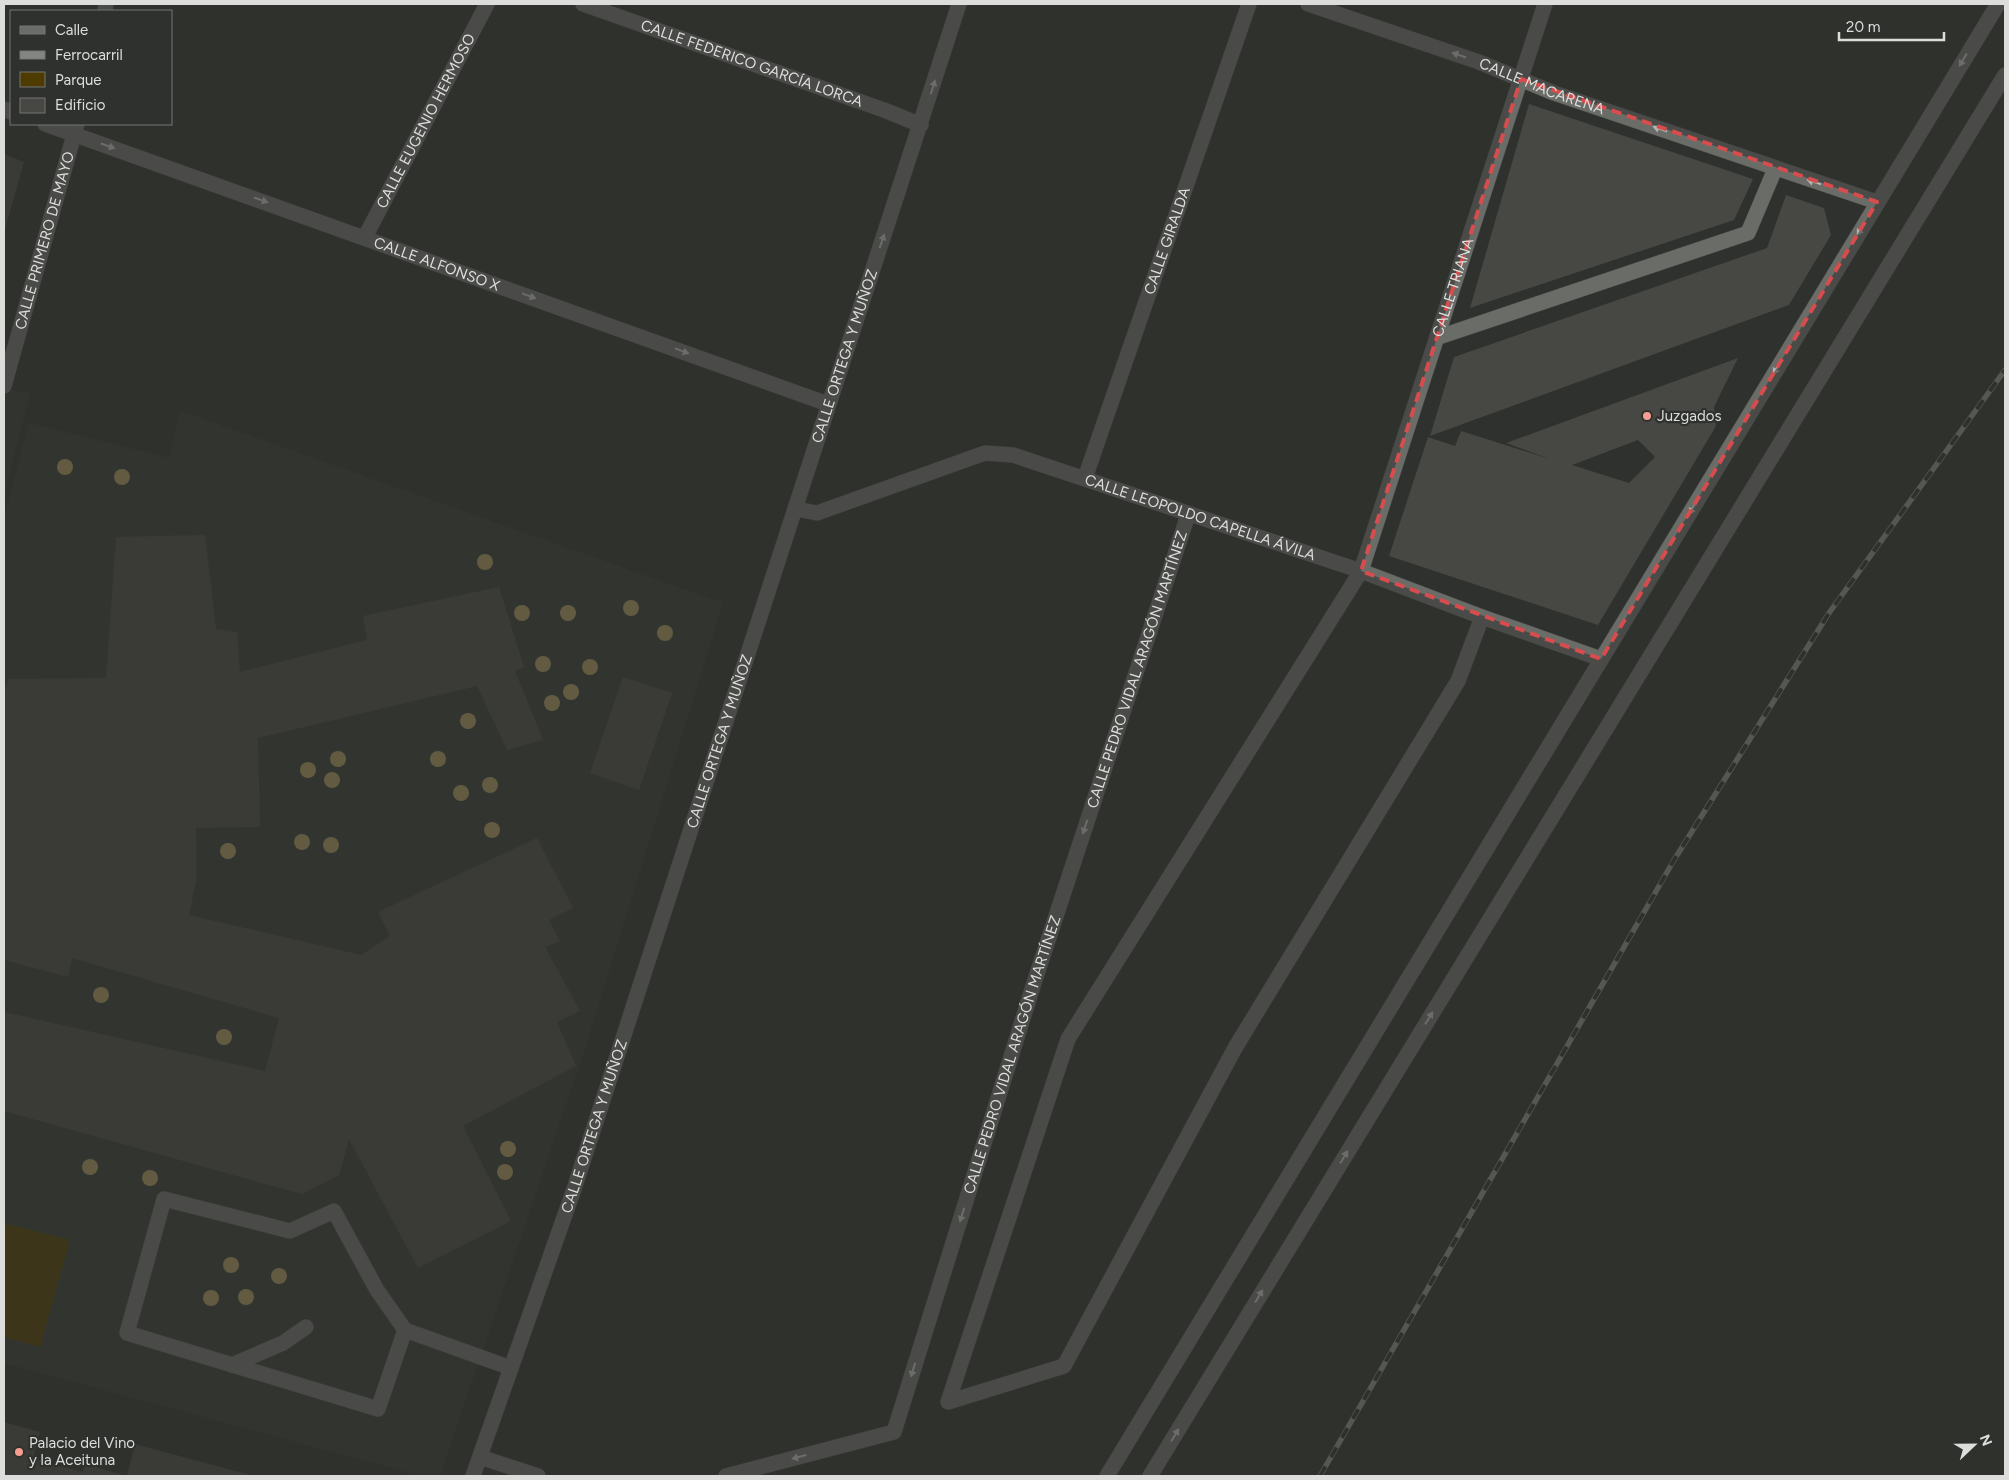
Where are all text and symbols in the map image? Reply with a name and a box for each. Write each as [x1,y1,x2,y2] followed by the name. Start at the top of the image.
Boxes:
[10,10,172,125] legend
[1839,10,1944,42] scale bar
[638,16,865,111] street label: CALLE FEDERICO GARCÍA LORCA
[1846,18,1880,36] text: 20 m
[55,21,88,39] text: Calle
[373,30,479,211] street label: CALLE EUGENIO HERMOSO
[55,46,123,64] text: Ferrocarril
[1451,51,1466,59] one-way arrow
[1477,54,1607,118] street label: CALLE MACARENA
[1959,54,1968,67] one-way arrow
[55,71,102,89] text: Parque
[929,79,937,94] one-way arrow
[55,96,106,114] text: Edificio
[1653,125,1668,133] one-way arrow
[100,143,115,150] one-way arrow
[11,149,78,332] street label: CALLE PRIMERO DE MAYO
[1807,177,1822,185] one-way arrow
[1140,185,1194,297] street label: CALLE GIRALDA
[254,196,269,204] one-way arrow
[1856,223,1865,236] one-way arrow
[371,233,503,295] street label: CALLE ALFONSO X
[878,233,886,248] one-way arrow
[1429,236,1477,339] street label: CALLE TRIANA
[808,267,881,445] street label: CALLE ORTEGA Y MUÑOZ
[522,292,537,300] one-way arrow
[675,347,690,355] one-way arrow
[1772,362,1781,375] one-way arrow
[1657,407,1721,425] place label: Juzgados
[1641,410,1653,422] marker: Juzgados
[1082,471,1318,564] street label: CALLE LEOPOLDO CAPELLA ÁVILA
[1688,501,1697,514] one-way arrow
[1083,529,1191,810] street label: CALLE PEDRO VIDAL ARAGÓN MARTÍNEZ
[683,652,756,830] street label: CALLE ORTEGA Y MUÑOZ
[1081,819,1088,834] one-way arrow
[960,913,1065,1196] street label: CALLE PEDRO VIDAL ARAGÓN MARTÍNEZ
[1424,1012,1433,1025] one-way arrow
[557,1037,631,1216] street label: CALLE ORTEGA Y MUÑOZ
[1339,1150,1349,1163] one-way arrow
[957,1208,965,1223] one-way arrow
[1255,1289,1264,1302] one-way arrow
[909,1363,916,1378] one-way arrow
[1949,1420,1999,1470] north arrow
[1170,1428,1180,1441] one-way arrow
[1976,1432,1995,1449] text: N
[29,1434,135,1469] place label: Palacio del Vino y la Aceituna
[13,1446,25,1458] marker: Palacio del Vino y la Aceituna
[792,1453,807,1461] one-way arrow

